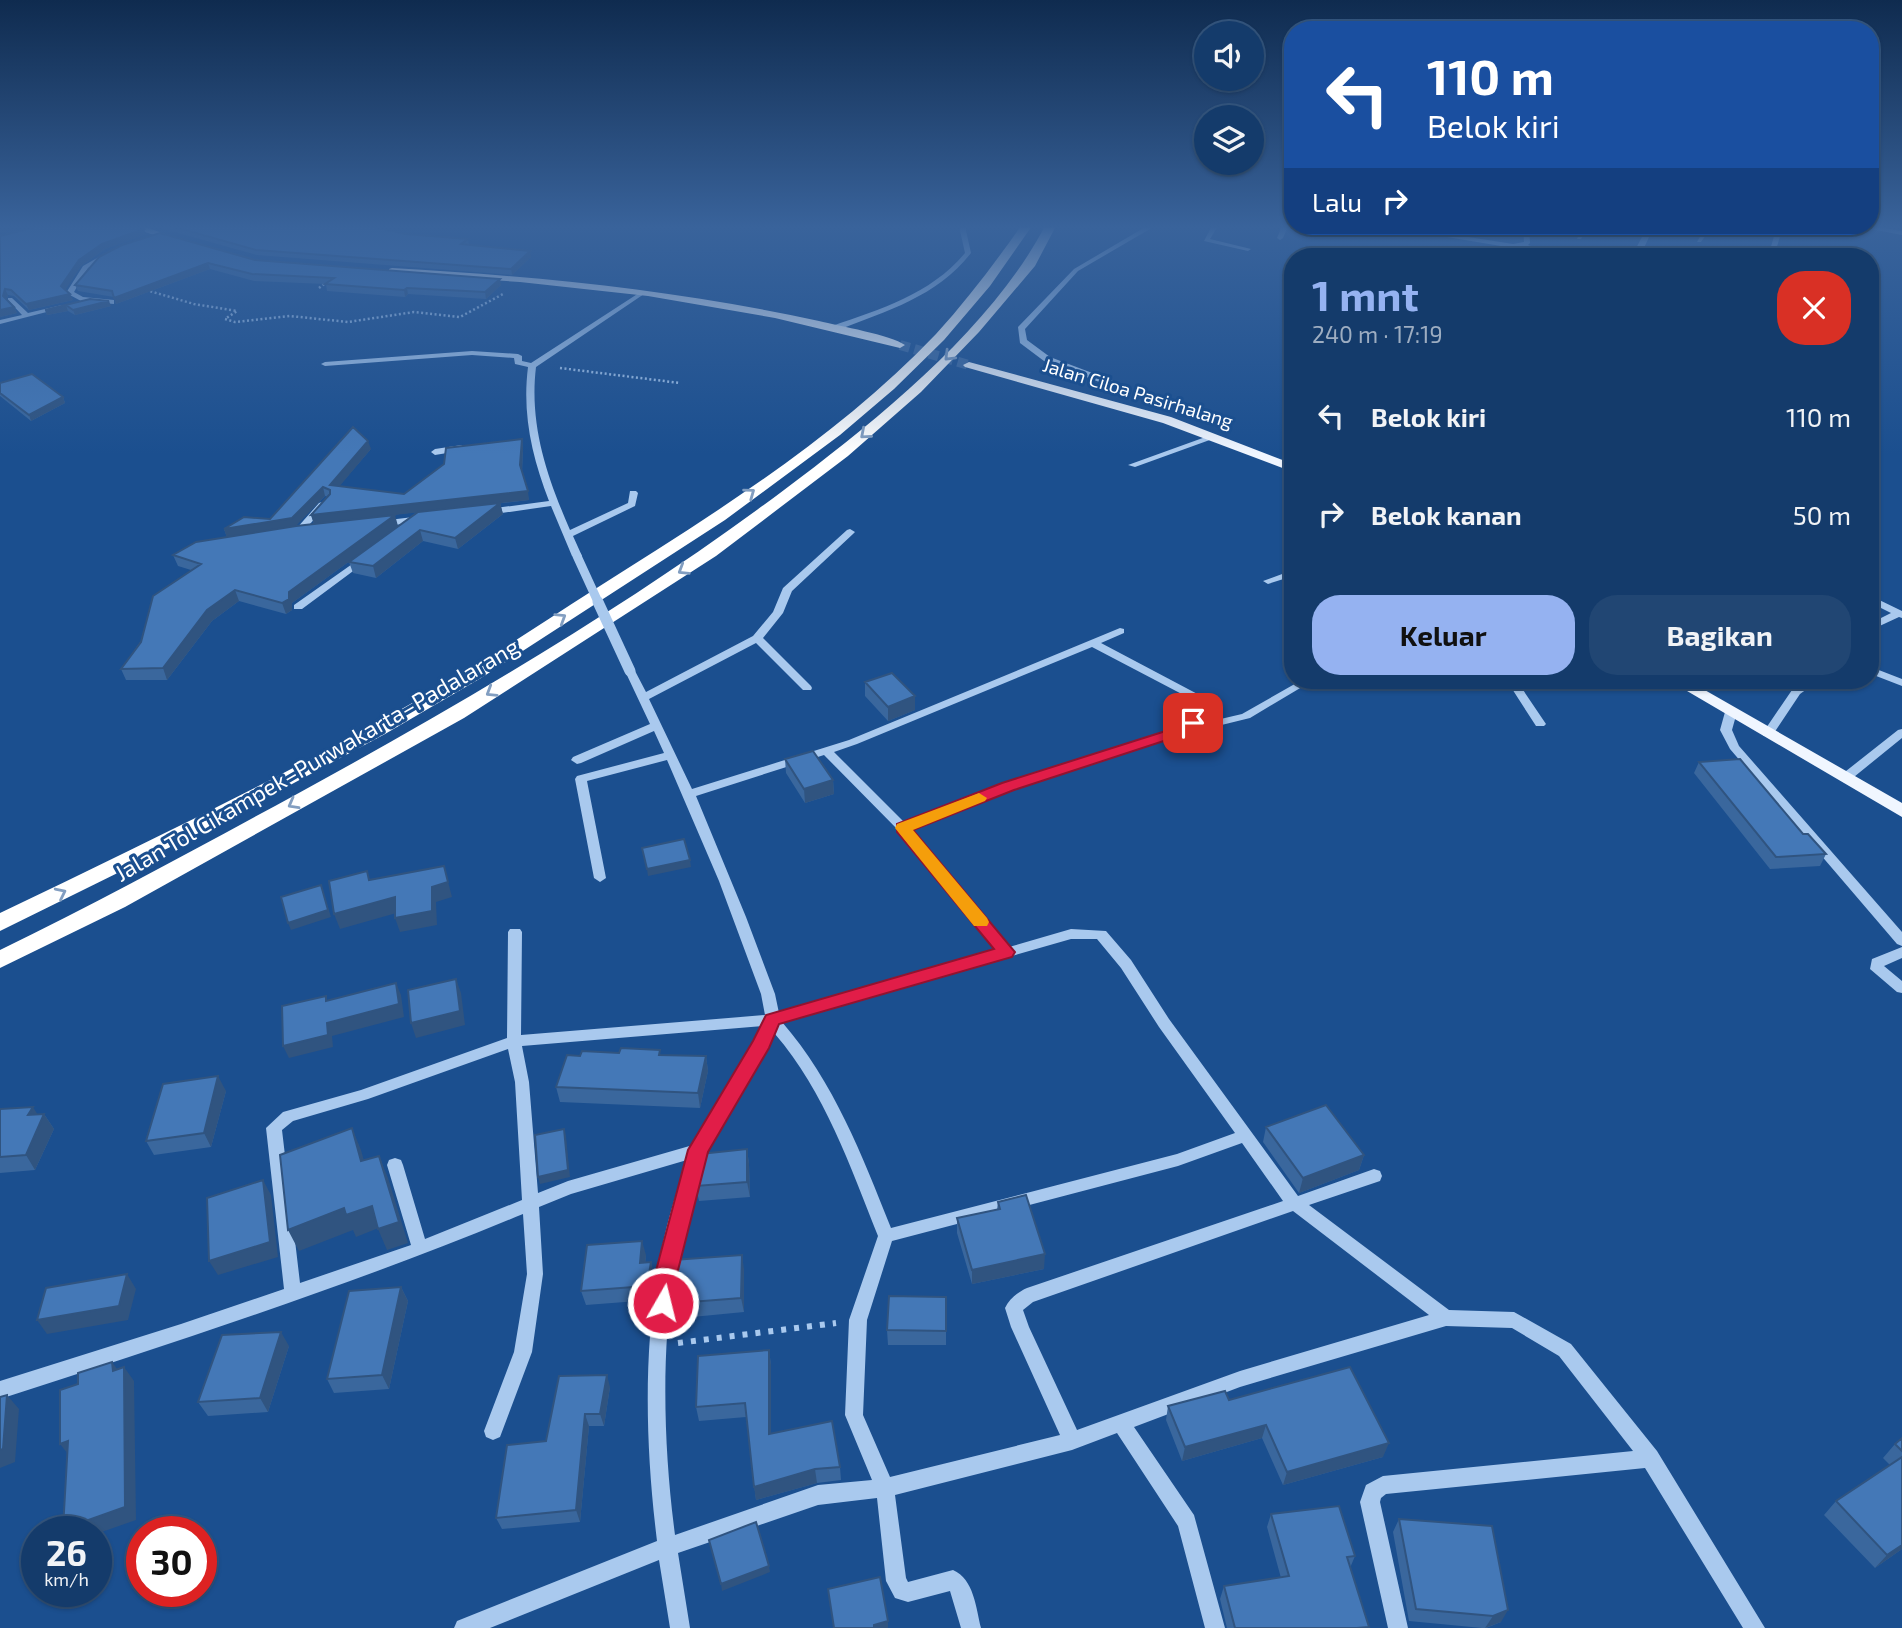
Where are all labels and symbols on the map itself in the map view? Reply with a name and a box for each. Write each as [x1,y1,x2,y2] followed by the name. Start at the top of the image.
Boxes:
[944,348,957,361] one-way arrow
[1040,353,1236,433] street label: Jalan Ciloa Pasirhalang
[860,425,873,438] one-way arrow
[743,489,755,501] one-way arrow
[678,562,691,575] one-way arrow
[553,614,566,627] one-way arrow
[109,631,524,887] street label: Jalan Tol Cikampek–Purwakarta–Padalarang
[486,684,499,697] one-way arrow
[1163,693,1223,753] pin
[288,796,301,809] one-way arrow
[54,888,66,902] one-way arrow
[626,1266,700,1340] position arrow
[126,1516,217,1607] speed limit sign: 30

